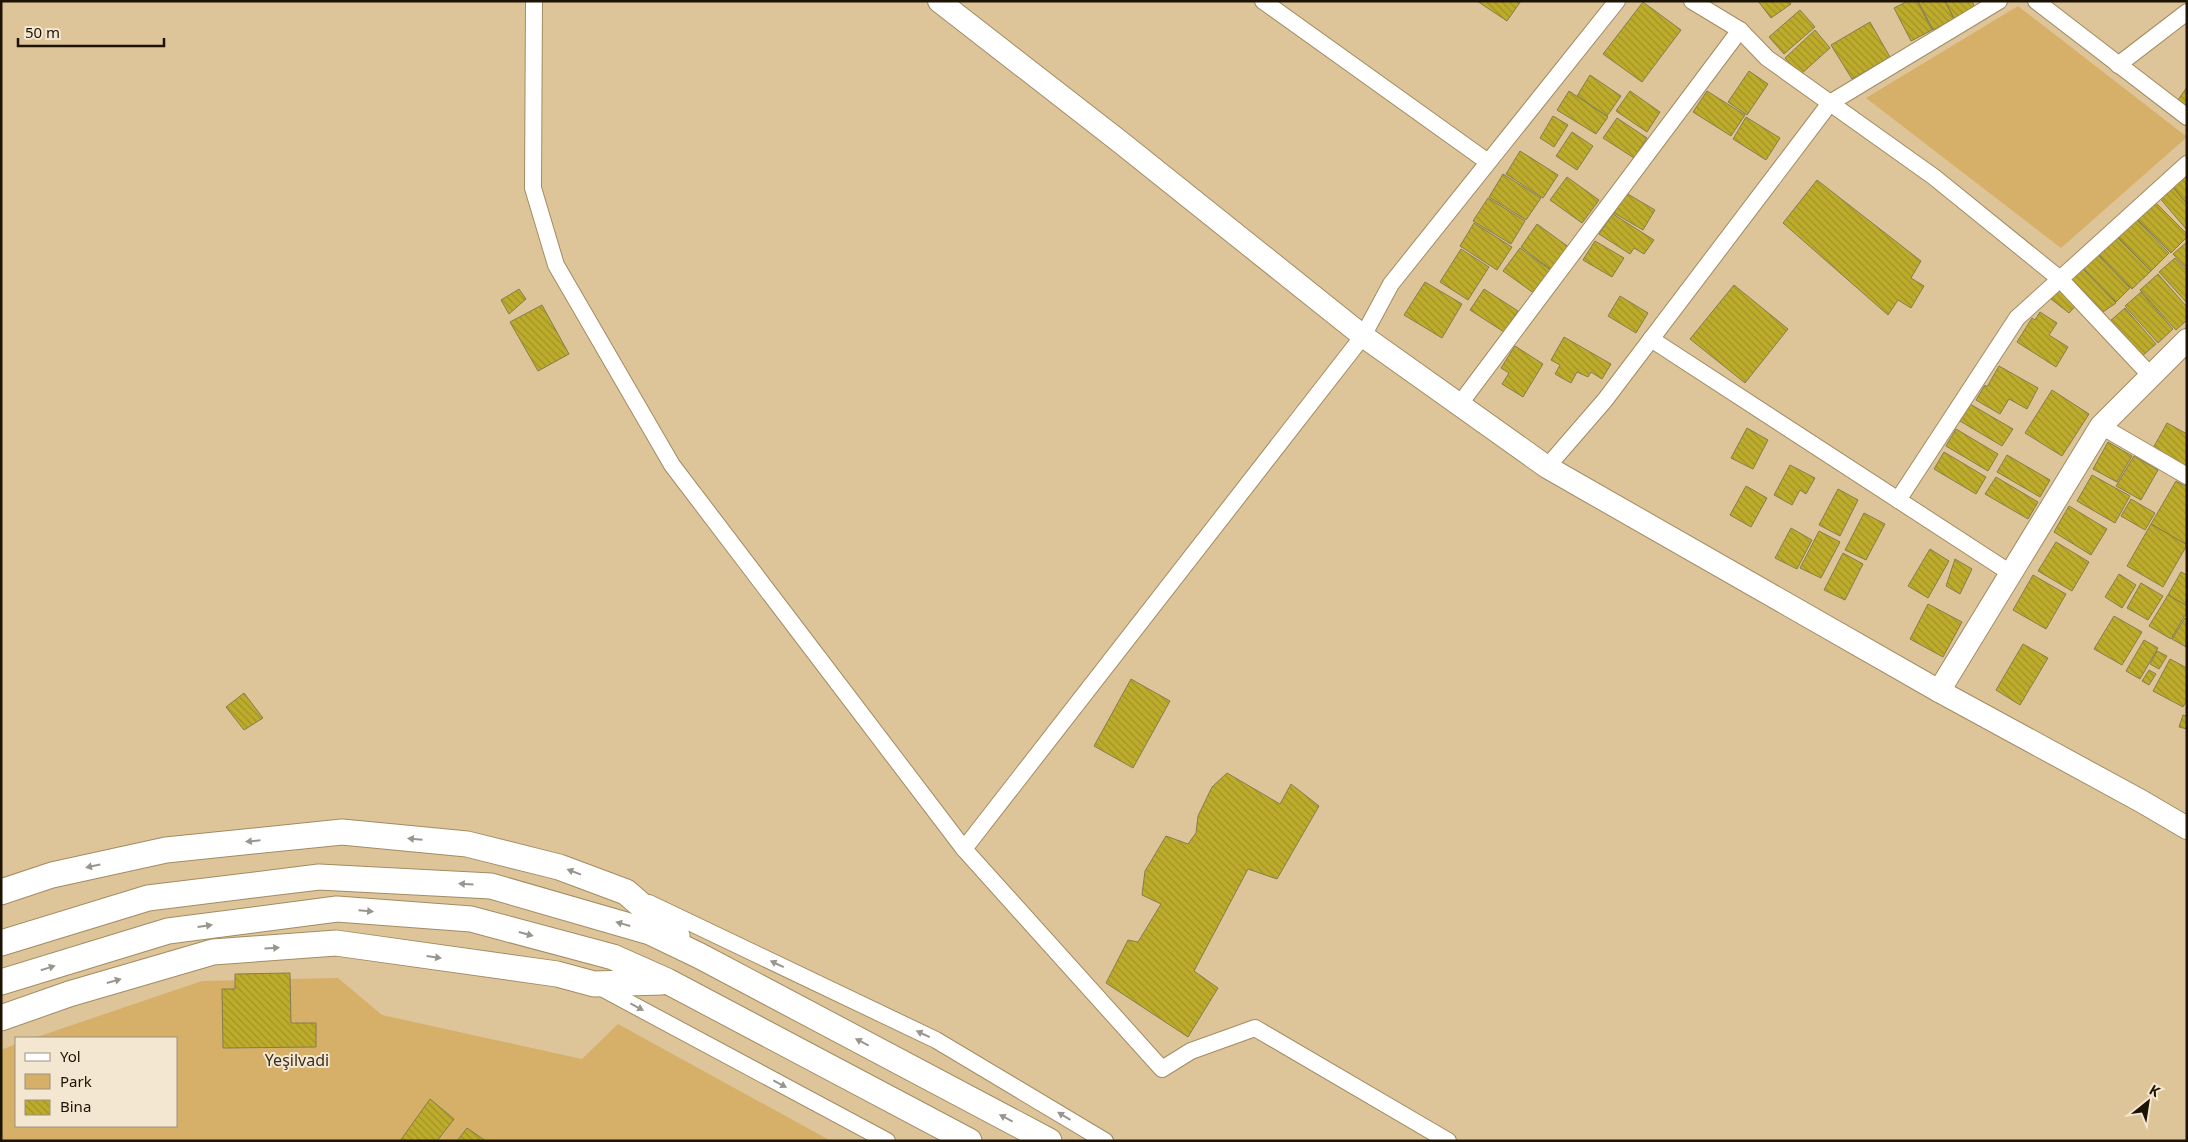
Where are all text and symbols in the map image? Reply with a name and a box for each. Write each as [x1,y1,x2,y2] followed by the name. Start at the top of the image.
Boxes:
[18,15,164,47] scale bar
[25,22,60,42] text: 50 m
[407,835,423,843] one-way arrow
[245,837,261,845] one-way arrow
[86,862,101,870] one-way arrow
[566,868,581,875] one-way arrow
[458,880,474,888] one-way arrow
[358,907,374,915] one-way arrow
[615,920,630,928] one-way arrow
[197,922,213,930] one-way arrow
[519,930,534,938] one-way arrow
[265,943,281,951] one-way arrow
[426,953,442,961] one-way arrow
[770,960,784,968] one-way arrow
[41,963,56,971] one-way arrow
[107,977,122,985] one-way arrow
[630,1003,644,1011] one-way arrow
[916,1029,930,1037] one-way arrow
[15,1037,178,1127] legend
[855,1038,870,1046] one-way arrow
[60,1046,81,1066] text: Yol
[265,1049,329,1071] park label: Yeşilvadi
[60,1071,92,1091] text: Park
[2123,1077,2173,1127] north arrow
[773,1079,787,1088] one-way arrow
[2146,1080,2164,1101] text: K
[60,1096,91,1116] text: Bina
[1057,1111,1070,1120] one-way arrow
[999,1114,1013,1122] one-way arrow

